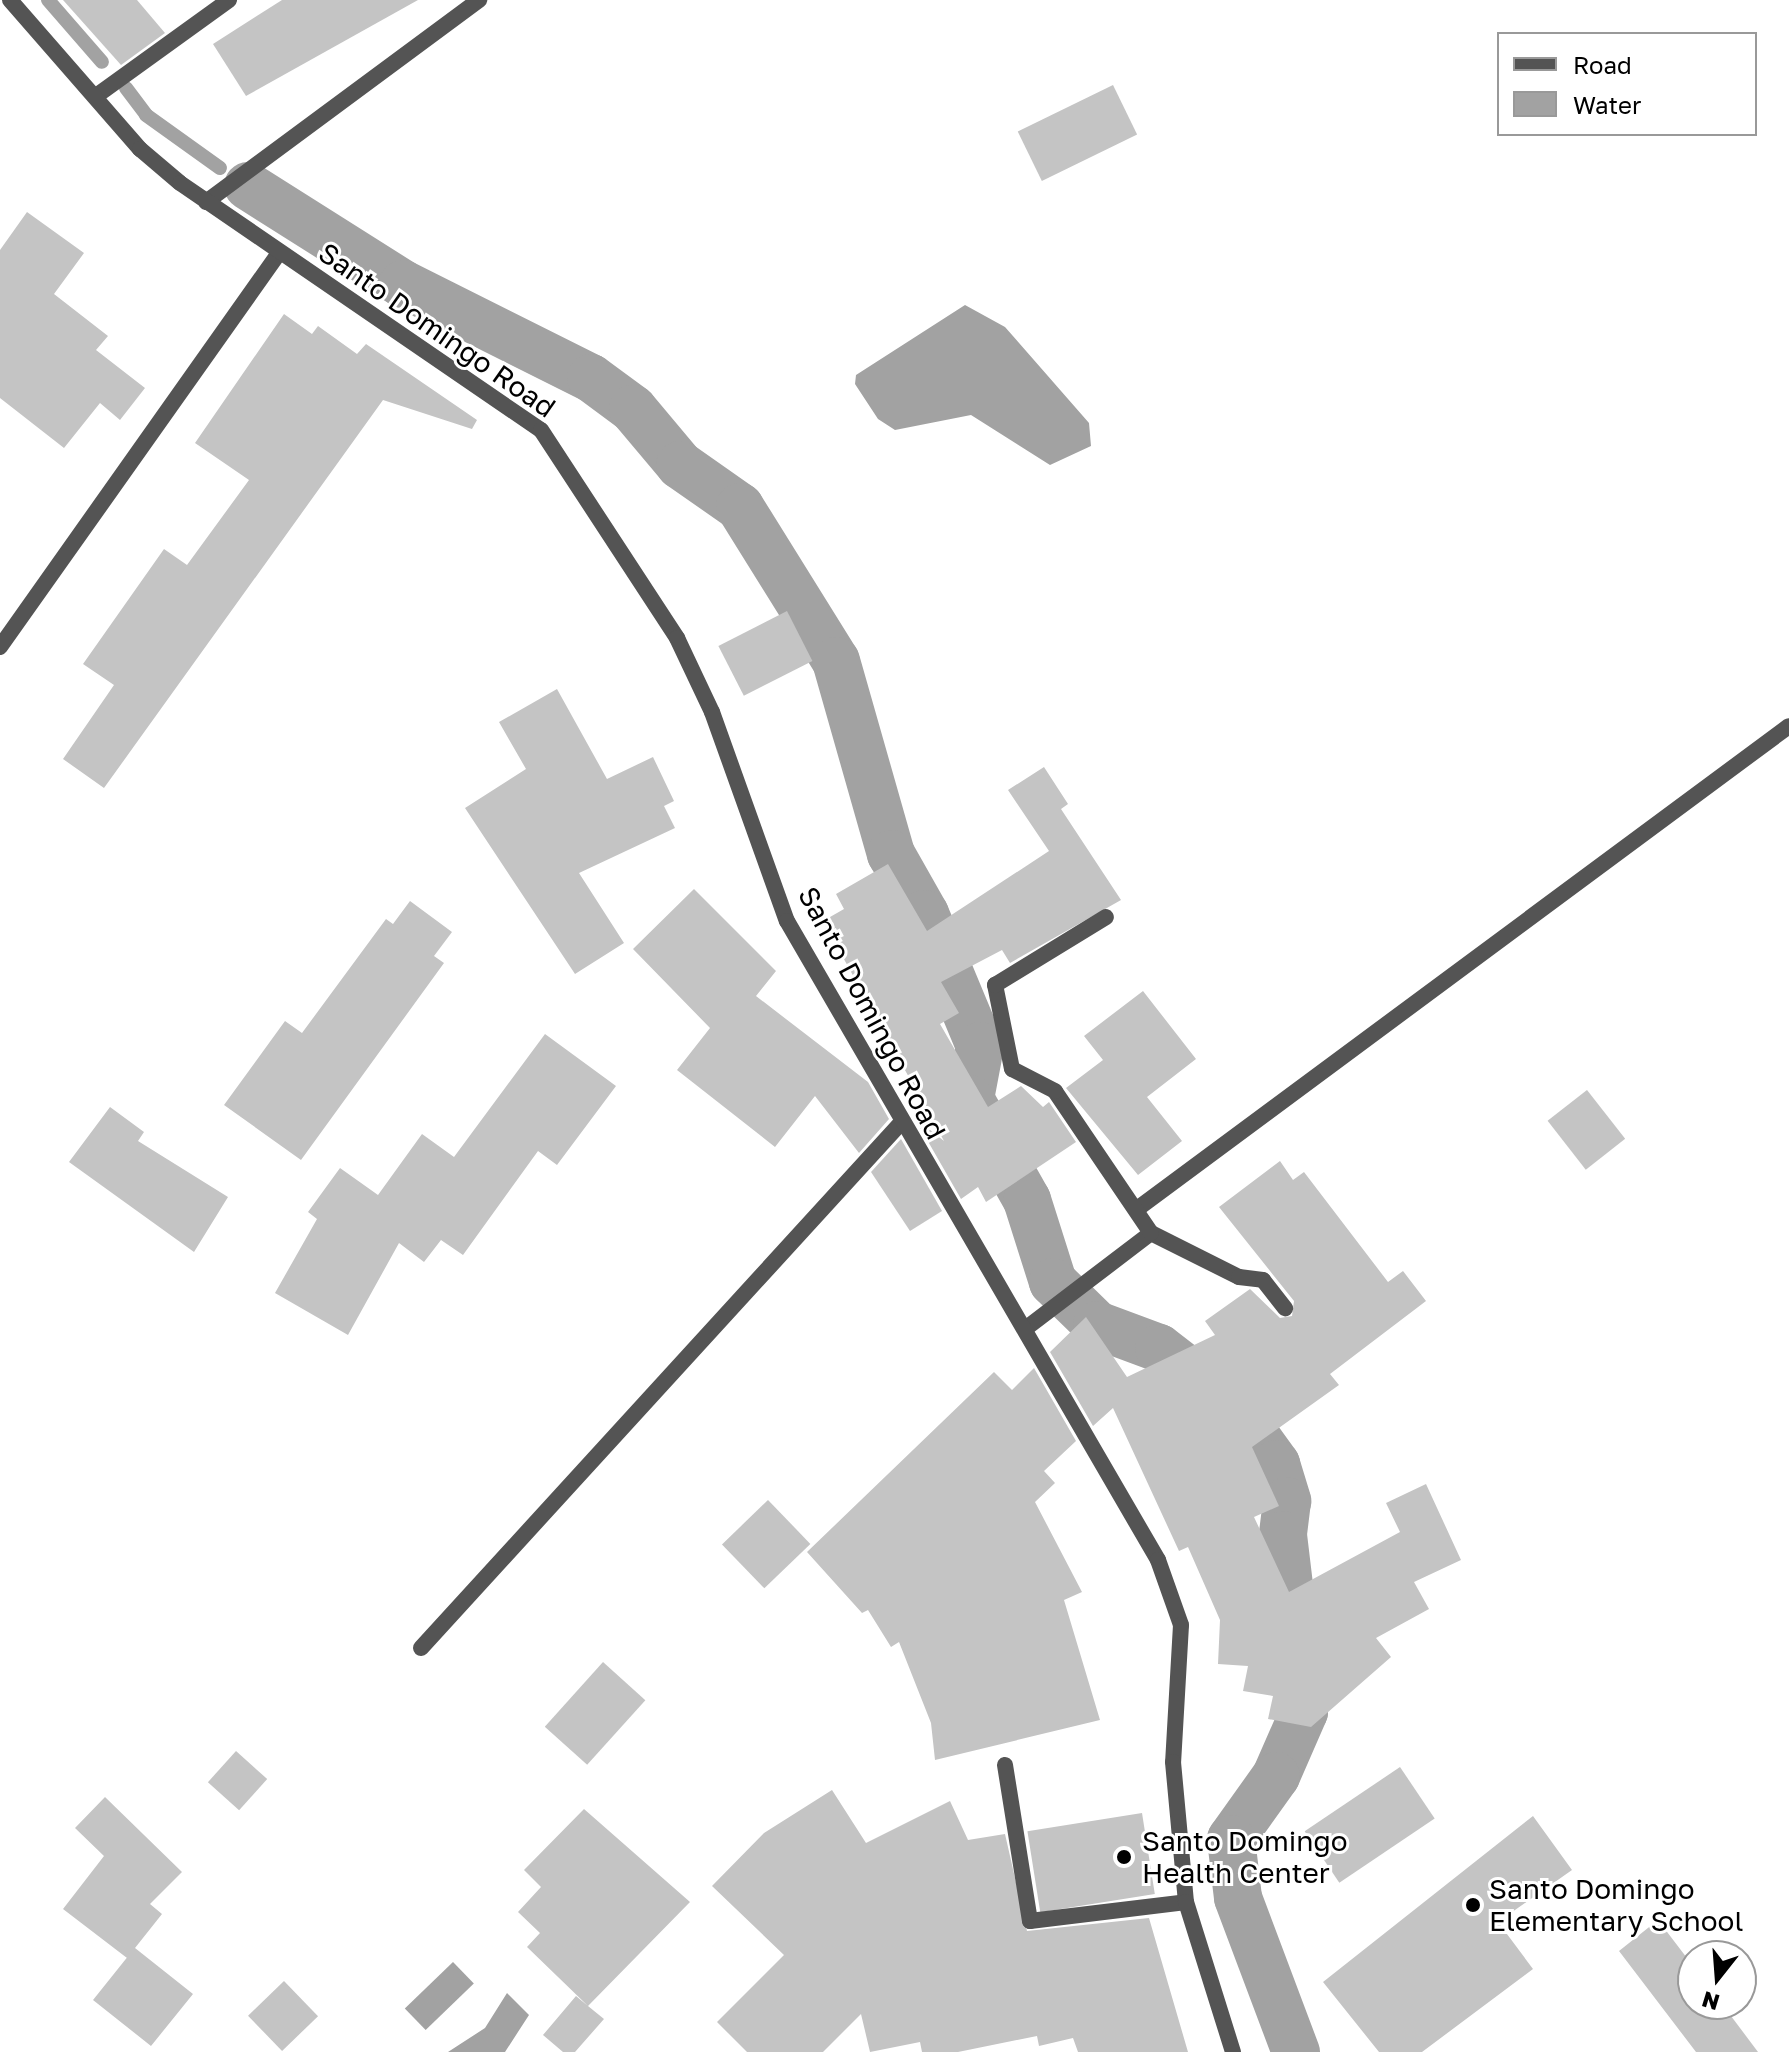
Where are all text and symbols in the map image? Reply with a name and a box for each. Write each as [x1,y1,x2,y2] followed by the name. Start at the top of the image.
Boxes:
[1497,32,1757,136] legend
[1573,50,1632,79] text: Road
[1573,90,1641,119] text: Water
[312,236,562,424] street label: Santo Domingo Road
[791,881,953,1145] street label: Santo Domingo Road
[1142,1824,1348,1890] place label: Santo Domingo Health Center
[1113,1846,1135,1868] marker: Santo Domingo Health Center
[1489,1872,1743,1938] place label: Santo Domingo Elementary School
[1464,1896,1482,1914] marker: Santo Domingo Elementary School
[1677,1940,1757,2020] north arrow
[1698,1986,1722,2017] text: N

